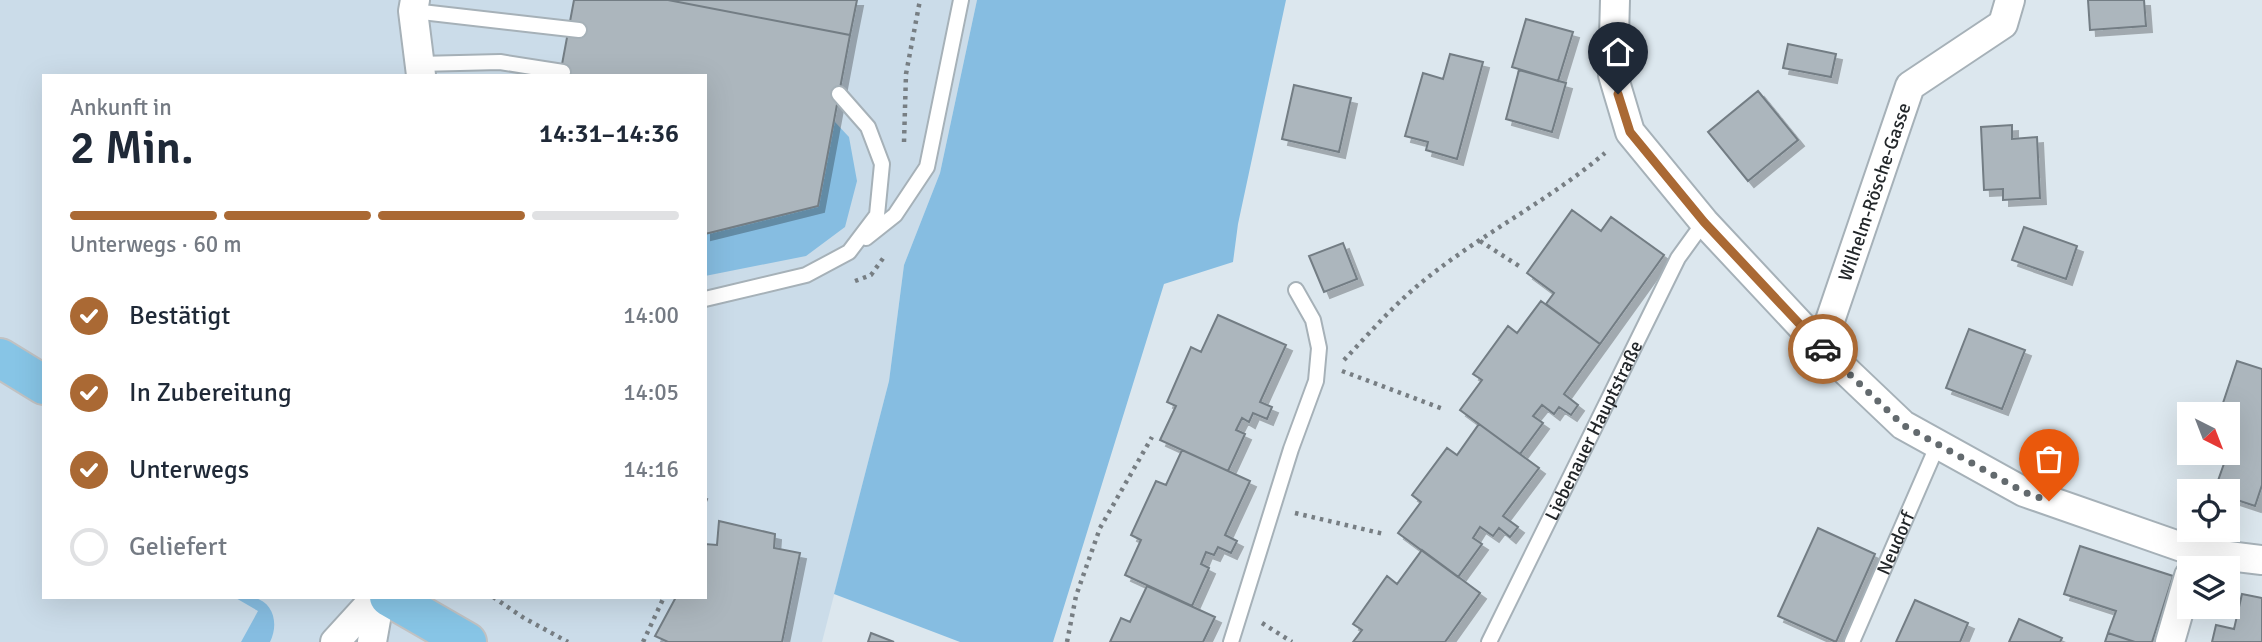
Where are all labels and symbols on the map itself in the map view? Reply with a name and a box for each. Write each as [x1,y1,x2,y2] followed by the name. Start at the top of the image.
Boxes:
[1588,22,1648,94] pin
[1833,100,1916,285] street label: Wilhelm-Rösche-Gasse
[1788,314,1858,384] courier
[1540,337,1648,525] street label: Liebenauer Hauptstraße
[2177,402,2240,466] north arrow
[2019,429,2079,501] pin
[1872,506,1921,579] street label: Neudorf

